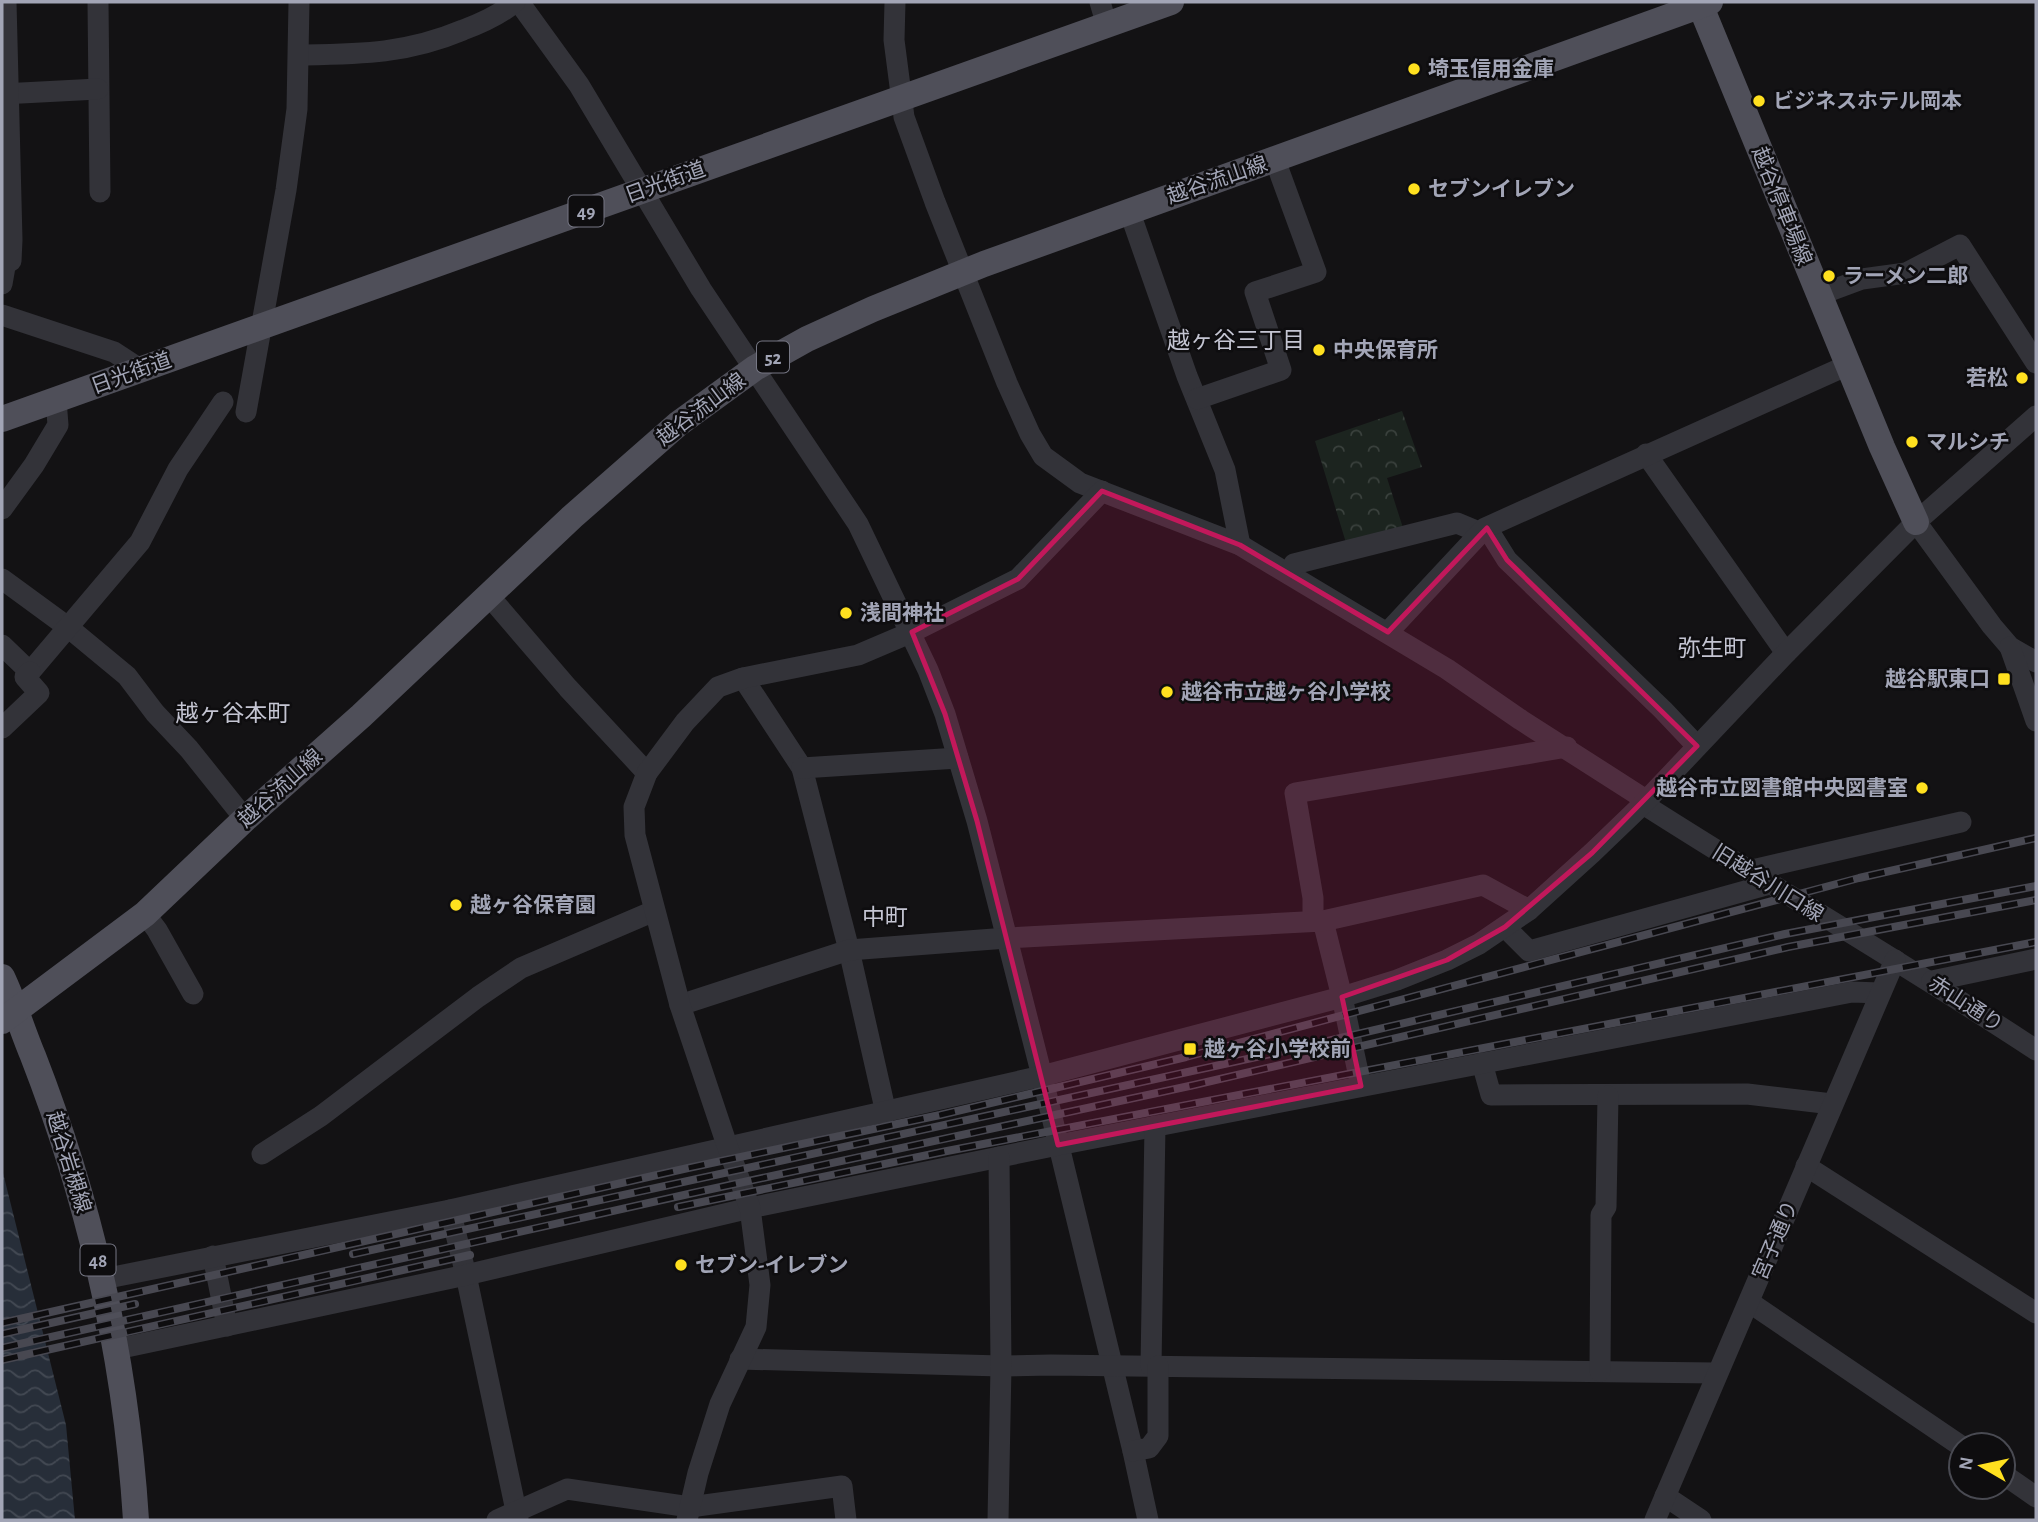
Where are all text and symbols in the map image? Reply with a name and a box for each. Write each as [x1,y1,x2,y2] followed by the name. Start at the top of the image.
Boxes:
[1428,58,1554,80] place label: 埼玉信用金庫
[1406,61,1422,77] marker: 埼玉信用金庫
[1773,90,1962,112] place label: ビジネスホテル岡本
[1751,93,1767,109] marker: ビジネスホテル岡本
[1748,143,1816,269] street label: 越谷停車場線
[1164,153,1270,207] street label: 越谷流山線
[622,157,708,207] street label: 日光街道
[1428,177,1575,200] place label: セブンイレブン
[1406,181,1422,197] marker: セブンイレブン
[568,196,604,226] road number: 49
[1843,265,1968,287] place label: ラーメン二郎
[1821,268,1837,284] marker: ラーメン二郎
[1167,328,1305,353] district label: 越ヶ谷三丁目
[1333,339,1438,361] place label: 中央保育所
[757,342,789,372] road number: 52
[1311,342,1327,358] marker: 中央保育所
[88,348,174,398] street label: 日光街道
[1966,367,2008,389] place label: 若松
[652,369,750,449] street label: 越谷流山線
[2014,370,2030,386] marker: 若松
[1926,432,2010,453] place label: マルシチ
[1904,434,1920,450] marker: マルシチ
[860,601,944,624] place label: 浅間神社
[838,605,854,621] marker: 浅間神社
[1678,636,1747,661] district label: 弥生町
[1885,667,1990,690] place label: 越谷駅東口
[1996,671,2012,687] marker: 越谷駅東口
[1181,680,1391,703] place label: 越谷市立越ヶ谷小学校
[1159,684,1175,700] marker: 越谷市立越ヶ谷小学校
[176,701,291,726] district label: 越ヶ谷本町
[234,745,326,831] street label: 越谷流山線
[1656,776,1908,799] place label: 越谷市立図書館中央図書室
[1914,780,1930,796] marker: 越谷市立図書館中央図書室
[1709,840,1827,926] street label: 旧越谷川口線
[470,893,596,916] place label: 越ヶ谷保育園
[448,897,464,913] marker: 越ヶ谷保育園
[862,905,908,930] district label: 中町
[1925,972,2007,1036] street label: 赤山通り
[1204,1037,1351,1060] place label: 越ヶ谷小学校前
[1182,1041,1198,1057] marker: 越ヶ谷小学校前
[43,1109,95,1215] street label: 越谷岩槻線
[1748,1197,1802,1283] street label: 宮子通り
[80,1244,116,1276] road number: 48
[695,1253,848,1276] place label: セブン-イレブン
[673,1257,689,1273] marker: セブン-イレブン
[1947,1431,2017,1501] north arrow
[1956,1456,1977,1472] text: N

